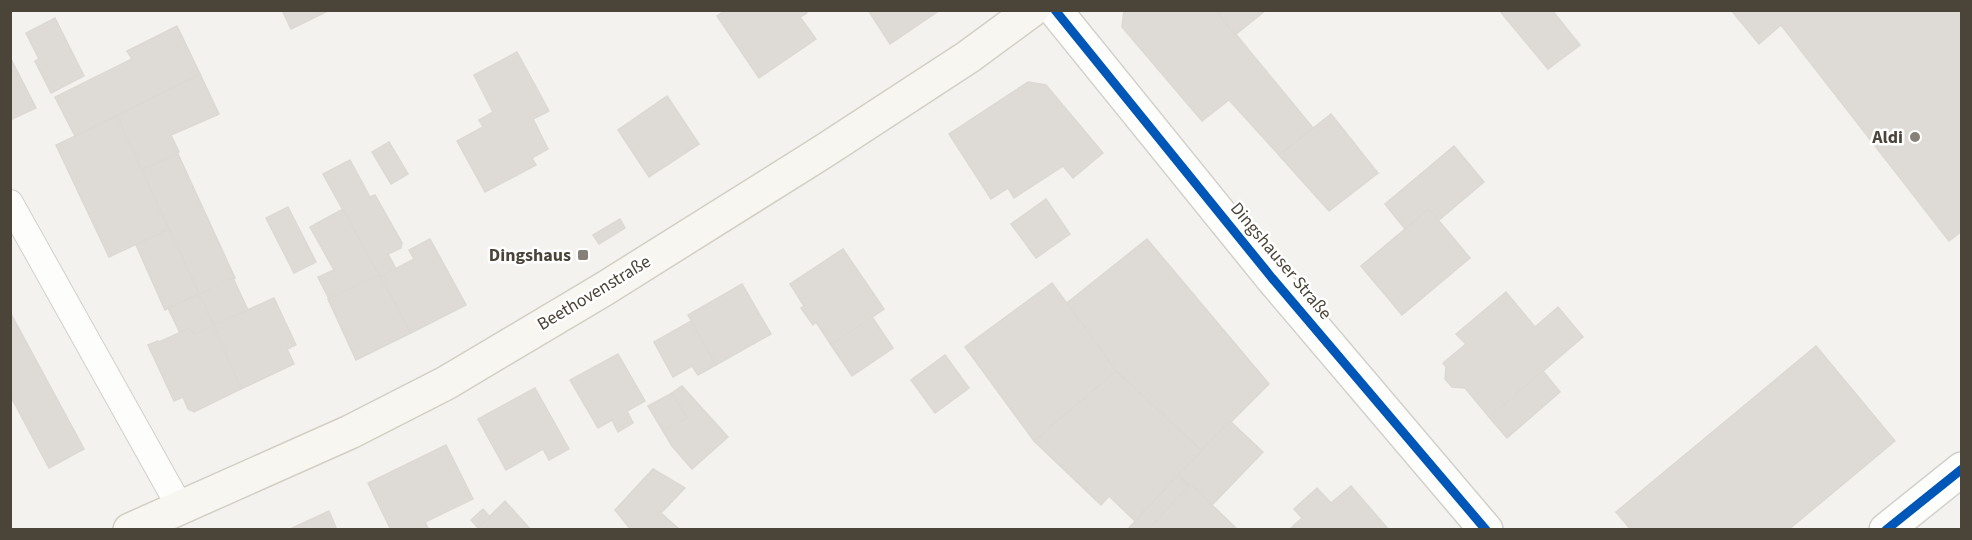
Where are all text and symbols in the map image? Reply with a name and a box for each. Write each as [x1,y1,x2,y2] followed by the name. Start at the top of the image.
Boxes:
[1871,125,1903,150] place label: Aldi
[1908,130,1922,144] marker: Aldi
[1224,197,1338,325] street label: Dingshauser Straße
[489,243,571,268] place label: Dingshaus
[576,248,590,262] marker: Dingshaus
[533,249,656,337] street label: Beethovenstraße

